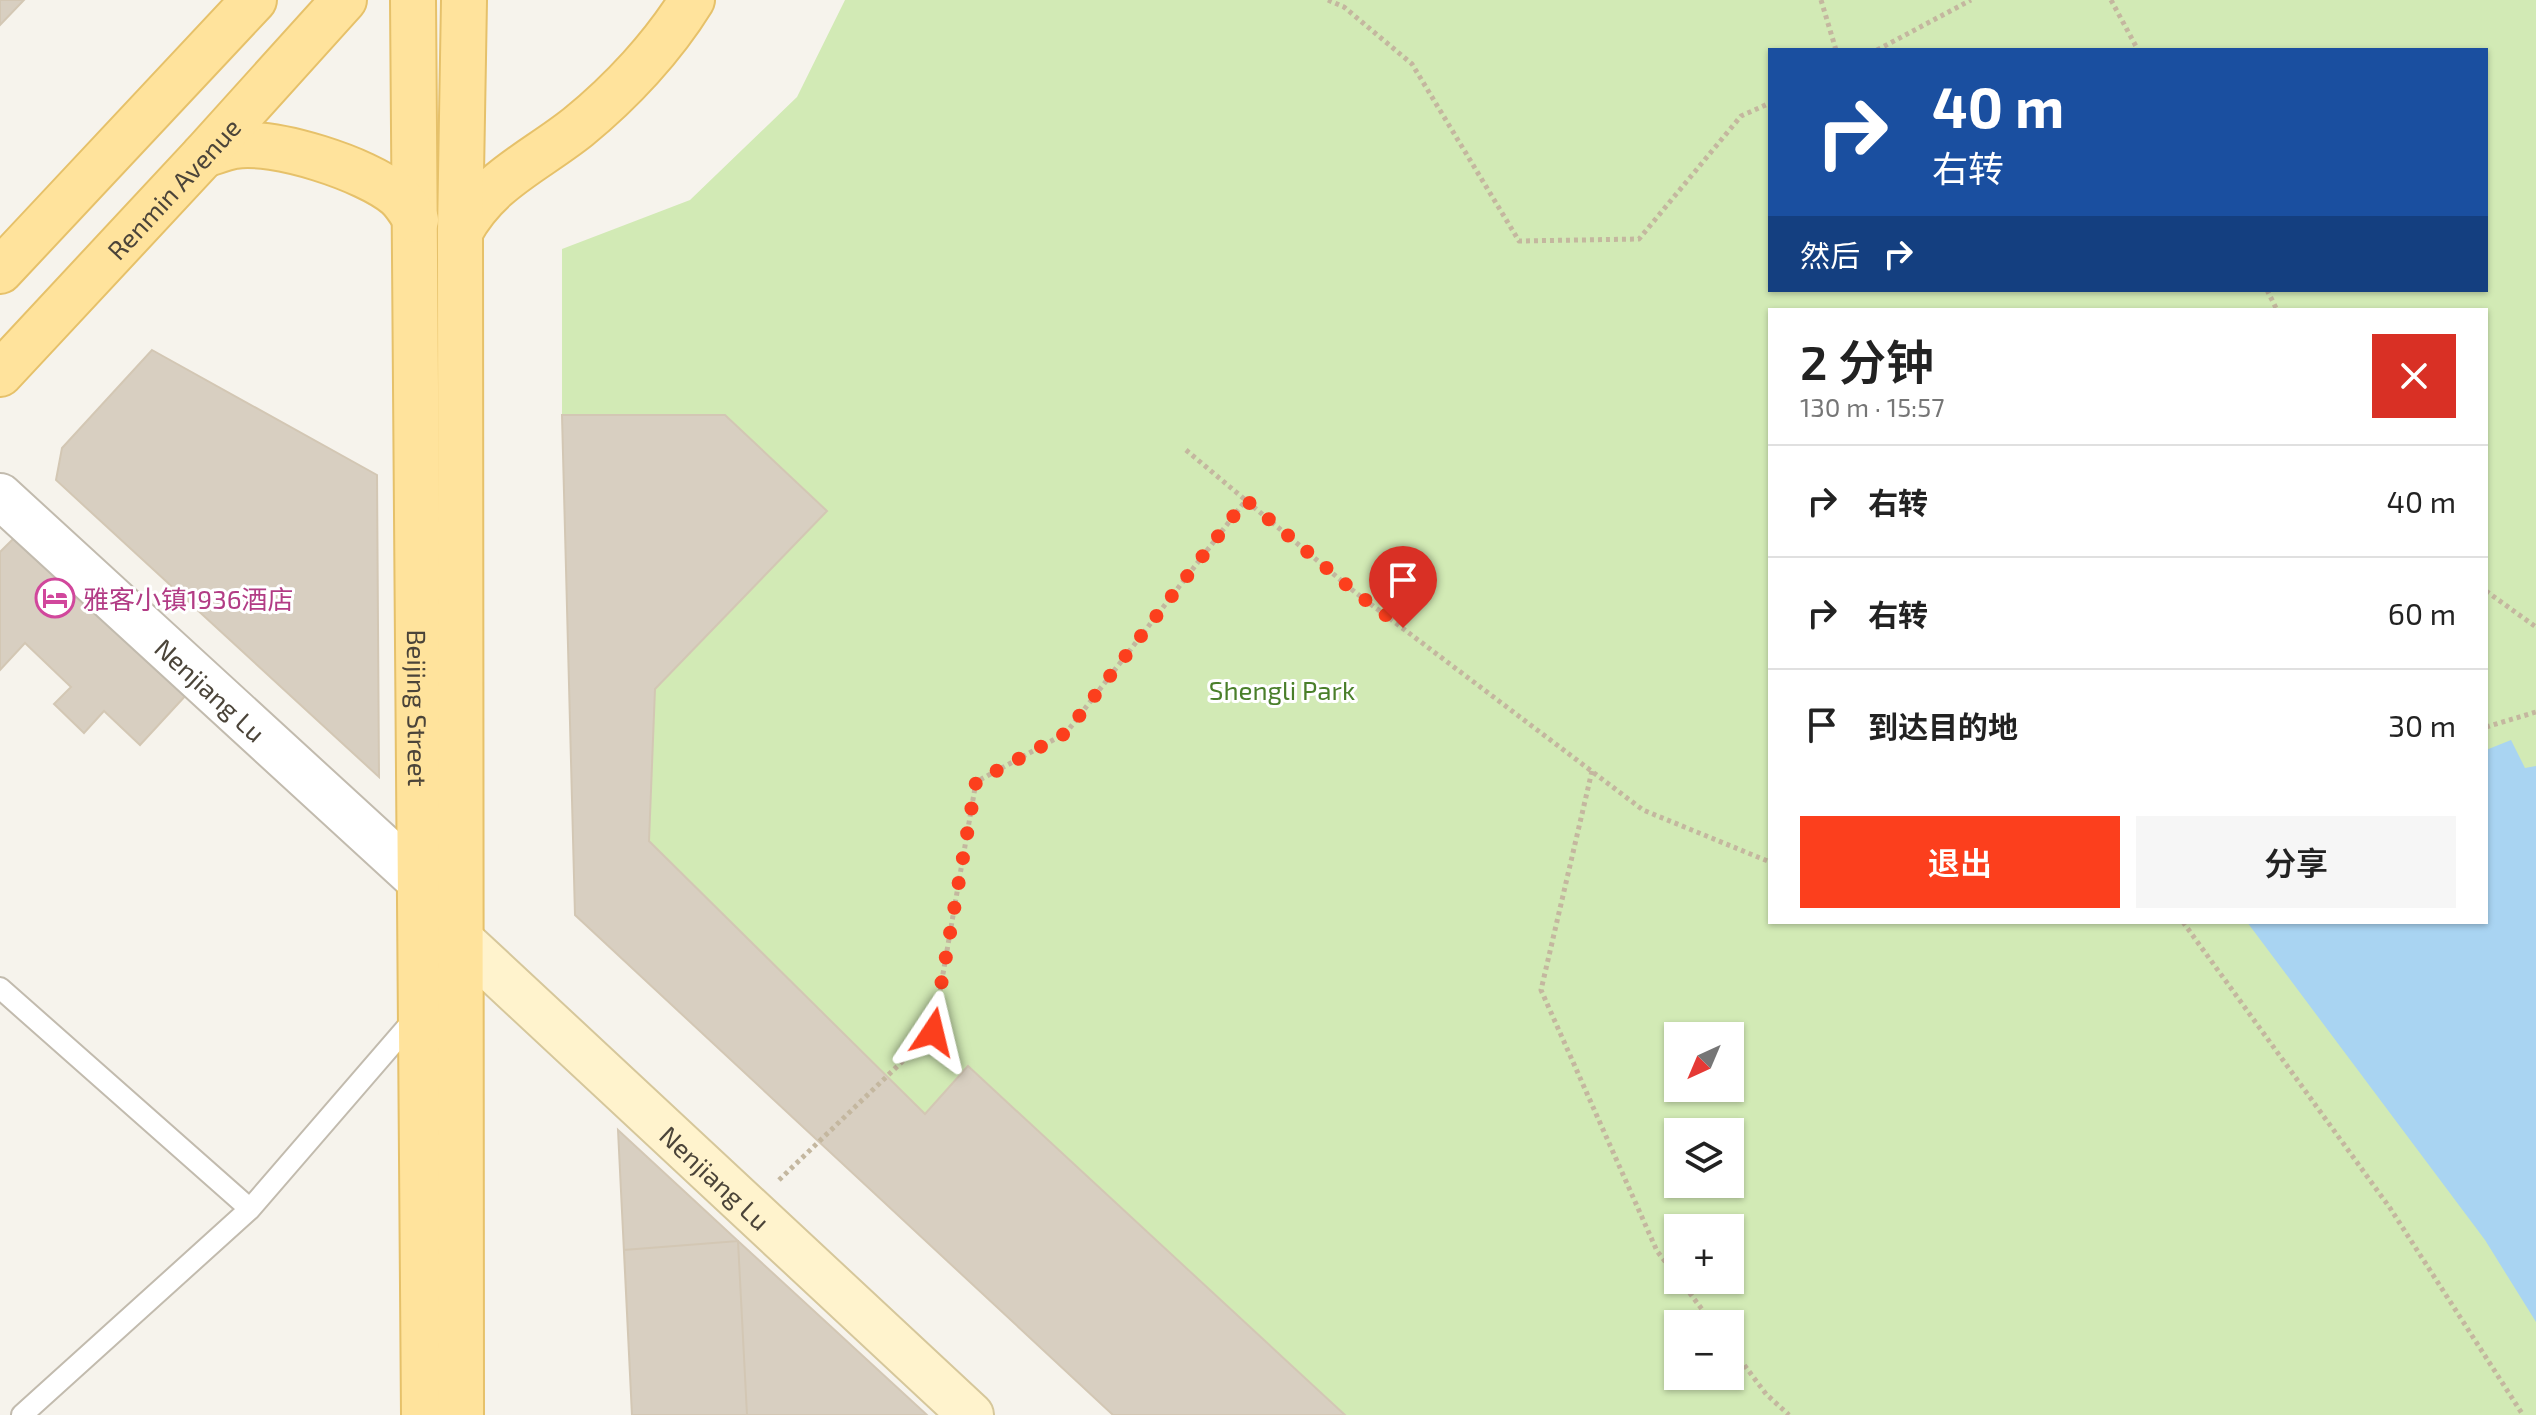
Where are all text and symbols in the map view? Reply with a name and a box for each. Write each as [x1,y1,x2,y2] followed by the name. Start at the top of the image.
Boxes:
[1932,72,2064,139] text: 40 m
[1800,80,1904,184] icon: right
[100,111,246,265] street label: Renmin Avenue
[1932,146,2004,189] text: 右转
[1876,232,1920,276] icon: right
[1800,237,1860,273] text: 然后
[1800,332,1934,390] text: 2 分钟
[2372,334,2456,418] button: close
[1800,391,1944,422] text: 130 m · 15:57
[1800,479,1844,523] icon: right
[2386,483,2456,519] text: 40 m
[1868,484,1928,520] text: 右转
[1369,546,1437,628] pin
[1381,558,1425,602] icon: arrive
[34,577,76,619] hotel icon: 雅客小镇1936酒店
[83,583,294,614] place label: 雅客小镇1936酒店
[1800,591,1844,635] icon: right
[2388,595,2456,631] text: 60 m
[1868,596,1928,632] text: 右转
[402,629,435,787] street label: Beijing Street
[149,631,272,747] street label: Nenjiang Lu
[1209,674,1355,705] park label: Shengli Park
[1800,703,1844,747] icon: arrive
[2388,707,2456,743] text: 30 m
[1868,708,2018,744] text: 到达目的地
[1800,816,2120,908] button: 退出
[2136,816,2456,908] button: 分享
[891,990,975,1074] position arrow
[1664,1022,1744,1102] north arrow
[1664,1022,1744,1390] map controls
[1664,1118,1744,1198] button: layers
[654,1119,777,1236] street label: Nenjiang Lu
[1664,1214,1744,1294] button: +
[1664,1310,1744,1390] button: −

